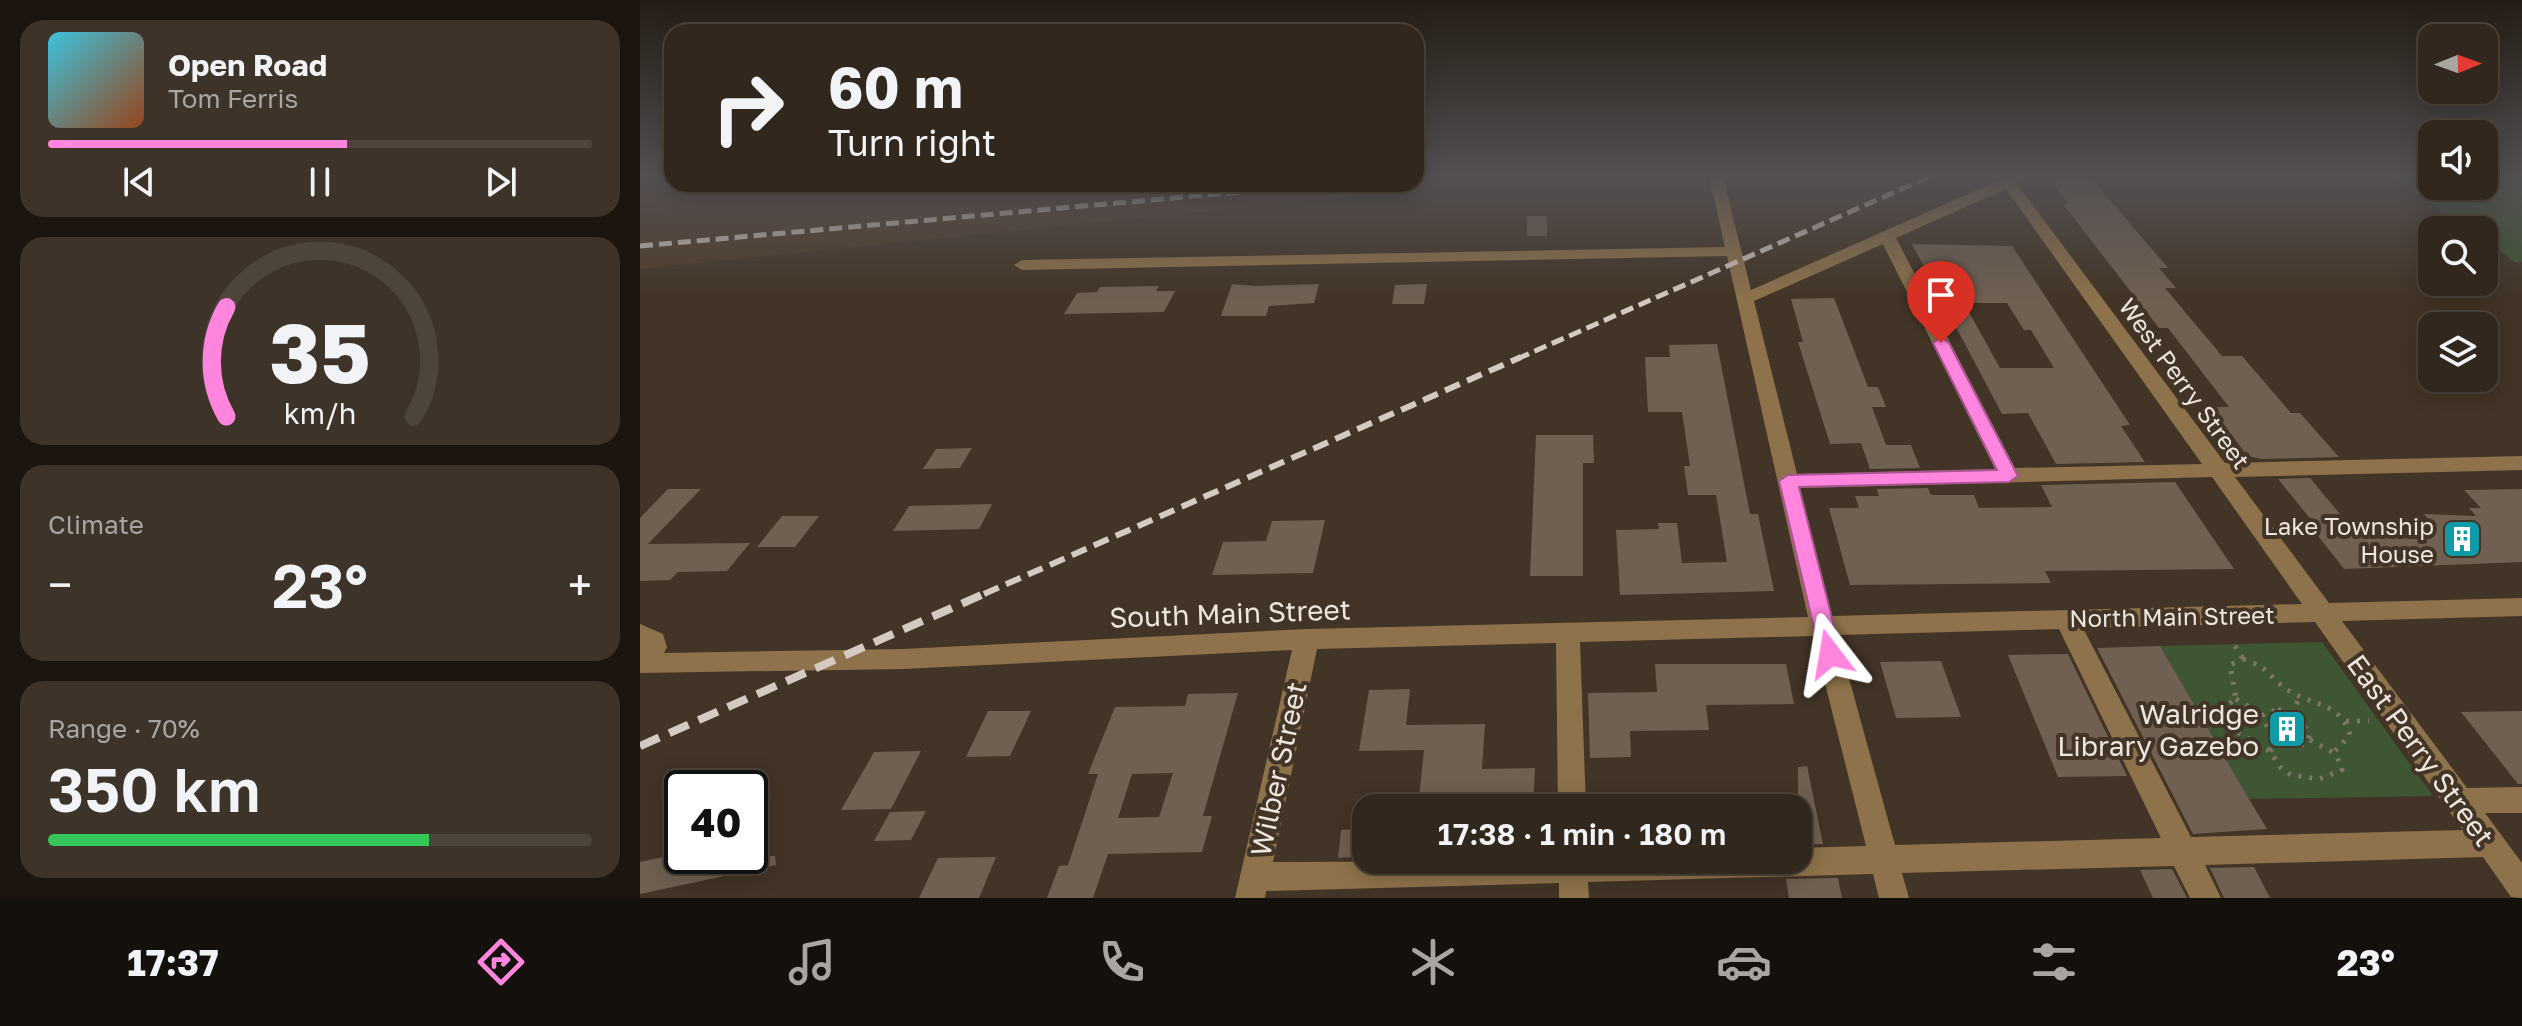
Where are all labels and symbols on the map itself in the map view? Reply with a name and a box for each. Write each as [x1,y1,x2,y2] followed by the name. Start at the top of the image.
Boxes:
[2418,24,2498,104] north arrow
[1907,261,1975,343] pin
[2113,292,2257,474] street label: West Perry Street
[2264,511,2434,568] place label: Lake Township House
[2441,518,2483,560] building icon: Lake Township House
[1109,592,1351,634] street label: South Main Street
[2069,600,2275,632] street label: North Main Street
[1788,612,1872,696] position arrow
[2341,648,2501,852] street label: East Perry Street
[1243,679,1313,859] street label: Wilber Street
[2057,697,2259,762] place label: Walridge Library Gazebo
[2266,708,2308,750] building icon: Walridge Library Gazebo
[664,770,768,874] speed limit sign: 40

